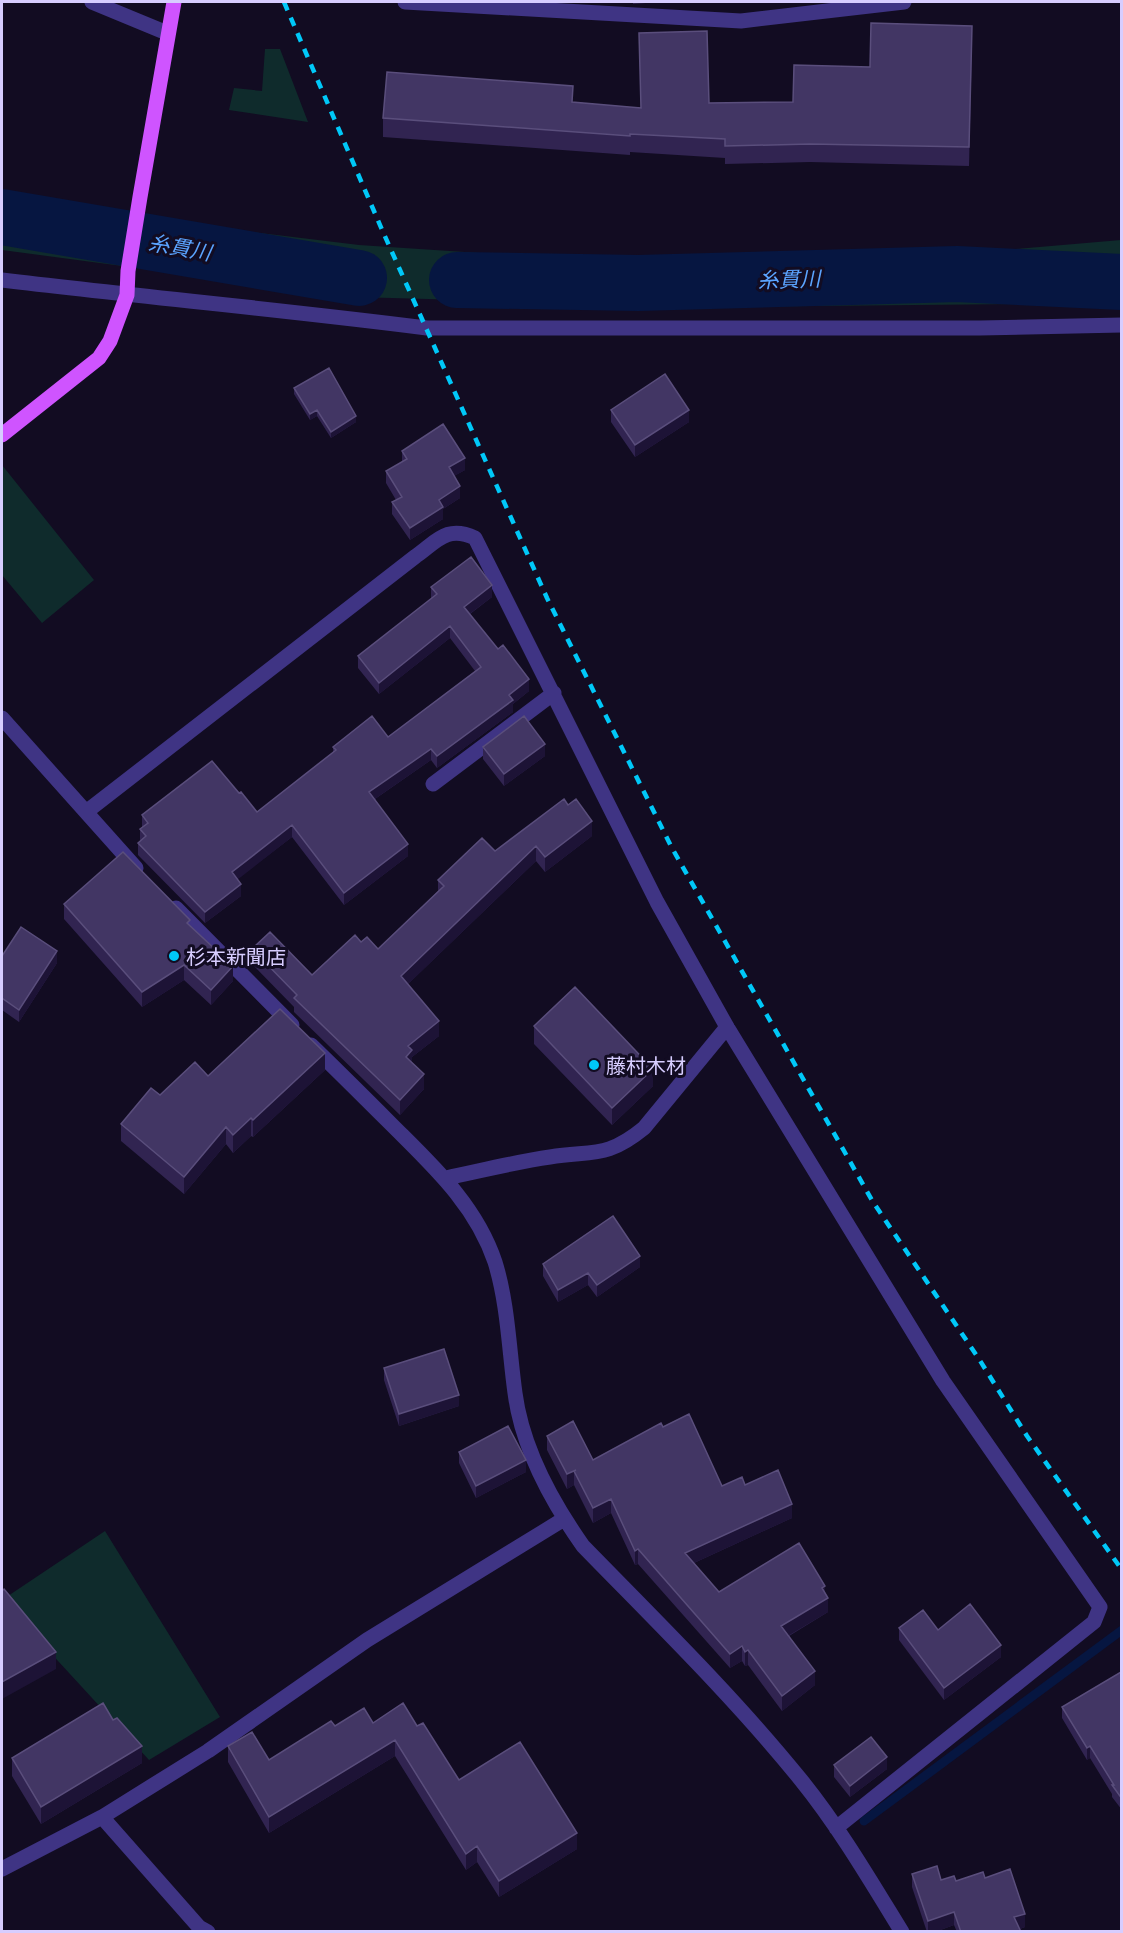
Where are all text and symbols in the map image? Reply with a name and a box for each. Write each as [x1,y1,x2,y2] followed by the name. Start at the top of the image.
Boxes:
[147,228,215,267] water label: 糸貫川
[757,264,823,294] water label: 糸貫川
[186,943,286,970] place label: 杉本新聞店
[167,949,181,963] marker: 杉本新聞店
[606,1052,686,1079] place label: 藤村木材
[587,1058,601,1072] marker: 藤村木材

